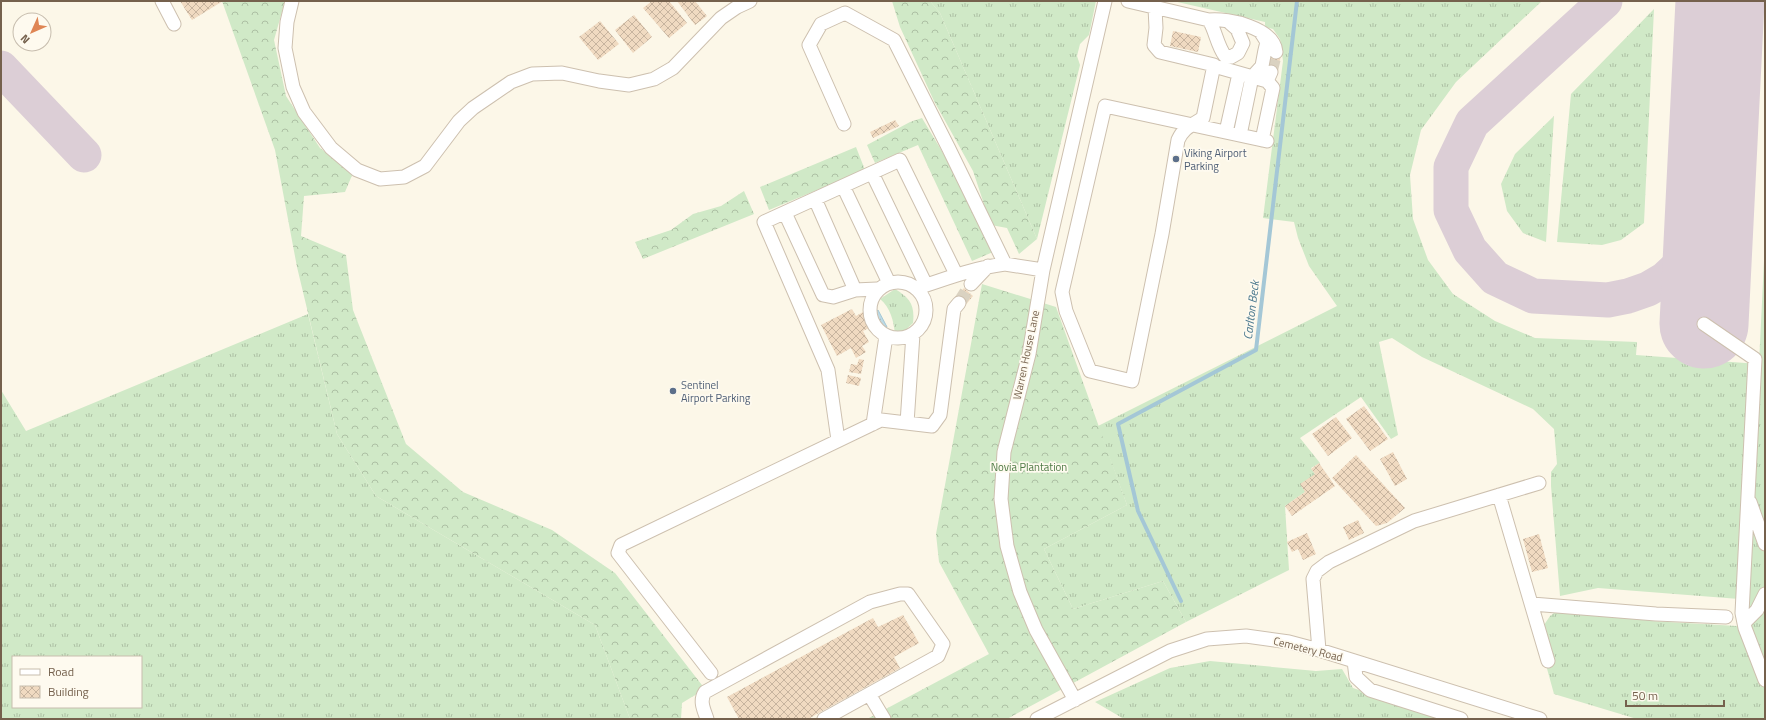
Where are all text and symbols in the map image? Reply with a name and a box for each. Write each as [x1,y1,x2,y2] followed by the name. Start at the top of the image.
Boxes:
[12,12,52,52] north arrow
[17,31,33,47] text: N
[1184,145,1247,174] place label: Viking Airport Parking
[1171,154,1181,164] marker: Viking Airport Parking
[1238,278,1264,341] water label: Carlton Beck
[1009,308,1043,401] street label: Warren House Lane
[681,377,751,406] place label: Sentinel Airport Parking
[668,386,678,396] marker: Sentinel Airport Parking
[991,459,1067,475] park label: Novia Plantation
[1272,633,1345,665] street label: Cemetery Road
[12,656,142,708] legend
[48,662,74,681] text: Road
[48,682,89,701] text: Building
[1626,682,1724,708] scale bar
[1632,686,1658,705] text: 50 m

